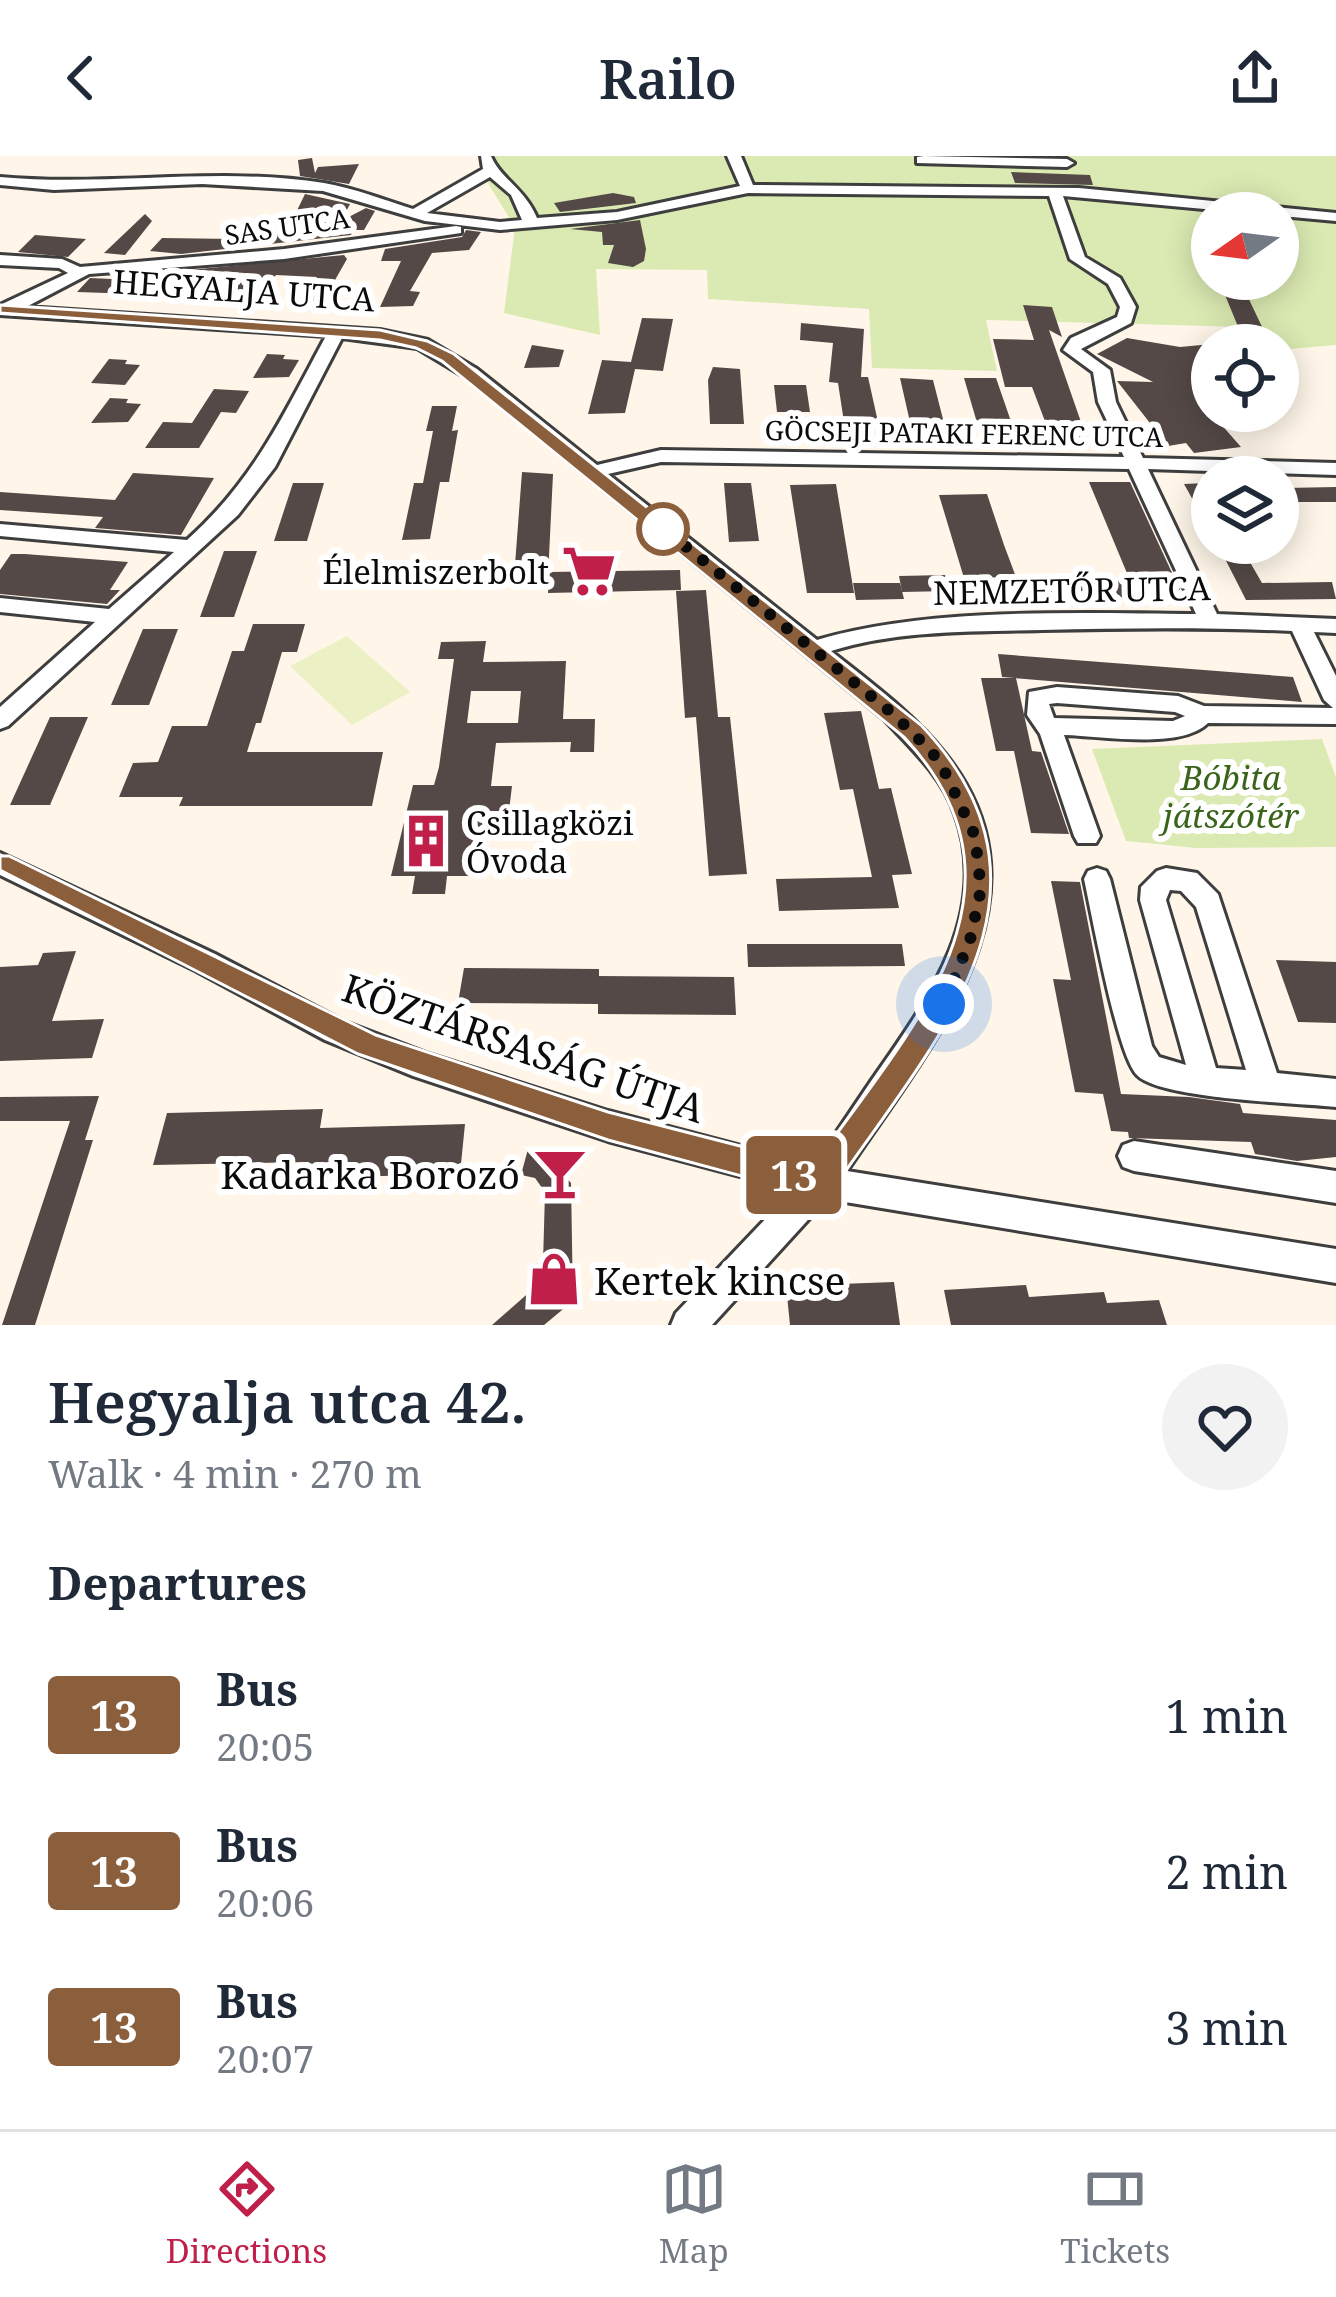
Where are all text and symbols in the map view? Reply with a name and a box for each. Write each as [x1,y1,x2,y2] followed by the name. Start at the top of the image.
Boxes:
[599,41,737,115] text: Railo
[48,45,114,111] icon: back
[1222,45,1288,111] icon: share
[1191,192,1299,300] north arrow
[1191,192,1299,564] map controls
[222,199,353,253] street label: SAS UTCA
[112,258,377,322] street label: HEGYALJA UTCA
[1191,324,1299,432] button: locate
[764,411,1165,455] street label: GÖCSEJI PATAKI FERENC UTCA
[1191,456,1299,564] button: layers
[638,504,688,554] unlabelled marker
[560,542,618,600] supermarket icon: Élelmiszerbolt
[322,549,549,594] place label: Élelmiszerbolt
[933,565,1212,615] street label: NEMZETŐR UTCA
[1158,755,1299,838] park label: Bóbita játszótér
[466,800,634,883] place label: Csillagközi Óvoda
[397,812,455,870] building icon: Csillagközi Óvoda
[336,960,713,1134] street label: KÖZTÁRSASÁG ÚTJA
[914,974,974,1034] your location
[740,1136,848,1214] line badge: 13
[531,1144,589,1202] bar icon: Kadarka Borozó
[770,1146,818,1203] text: 13
[220,1147,520,1200] place label: Kadarka Borozó
[525,1250,583,1308] shop icon: Kertek kincse
[594,1253,845,1306] place label: Kertek kincse
[48,1362,526,1440] text: Hegyalja utca 42.
[1162,1364,1288,1490] button: heart
[48,1446,422,1499] text: Walk · 4 min · 270 m
[48,1552,307,1613] text: Departures
[216,1658,298,1719] text: Bus
[1165,1685,1288,1746] text: 1 min
[90,1686,138,1743] text: 13
[216,1719,314,1772] text: 20:05
[216,1814,298,1875] text: Bus
[1165,1841,1288,1902] text: 2 min
[90,1842,138,1899] text: 13
[216,1875,314,1928] text: 20:06
[216,1970,298,2031] text: Bus
[1165,1997,1288,2058] text: 3 min
[90,1998,138,2055] text: 13
[216,2031,314,2084] text: 20:07
[166,2156,327,2273] tab: Directions
[659,2156,729,2273] tab: Map
[1060,2156,1170,2273] tab: Tickets

